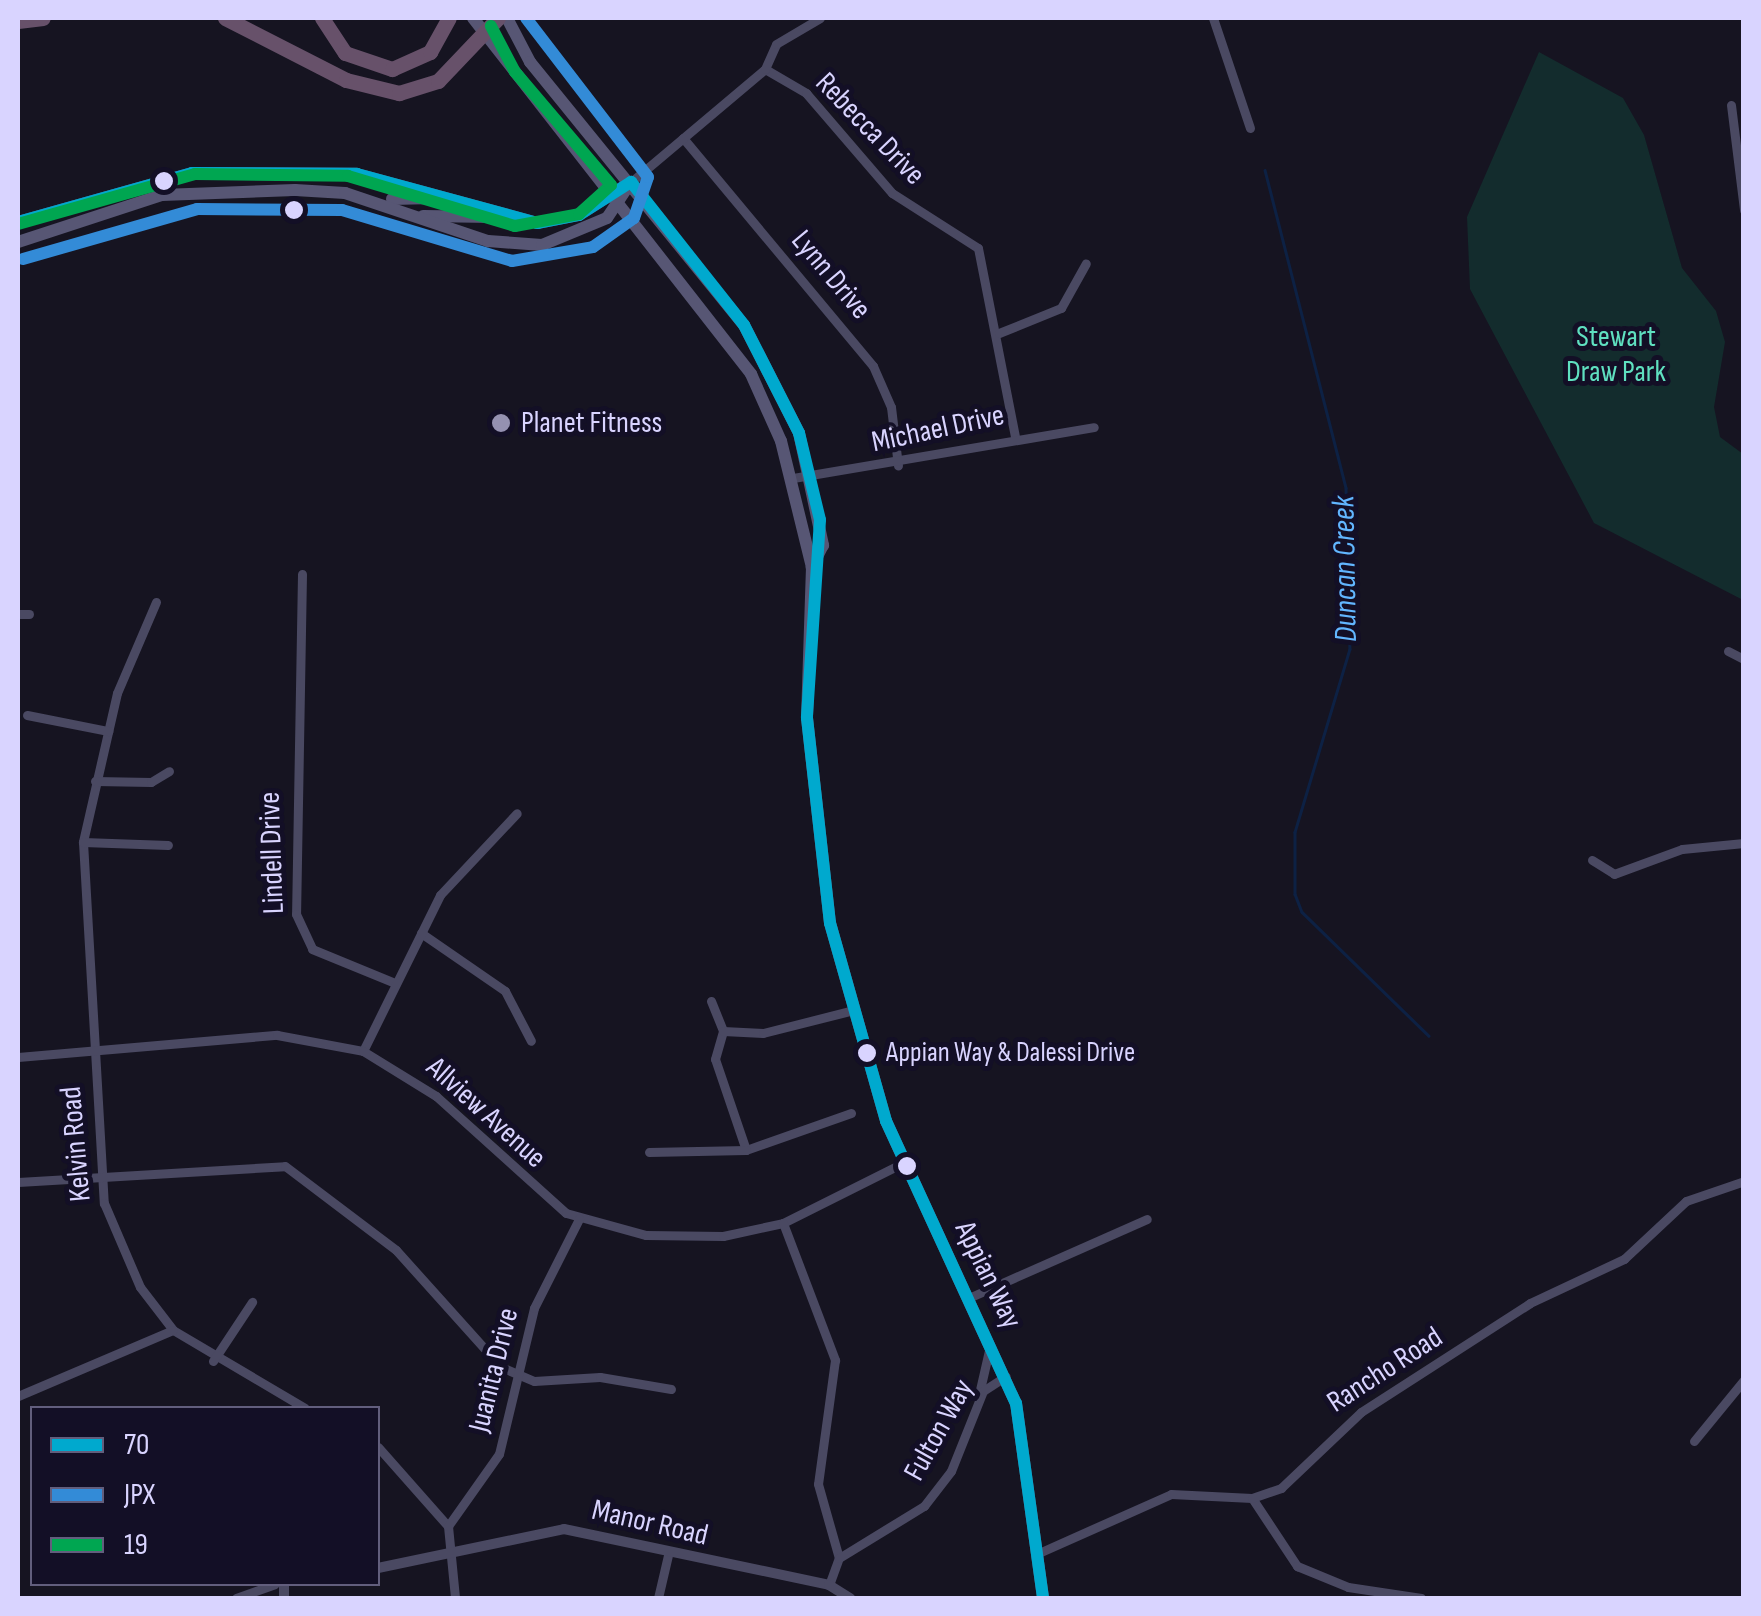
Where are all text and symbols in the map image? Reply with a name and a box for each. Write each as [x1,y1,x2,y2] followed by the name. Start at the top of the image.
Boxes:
[808,65,932,193] street label: Rebecca Drive
[154,171,174,191] unlabelled marker
[284,200,304,220] unlabelled marker
[784,223,878,327] street label: Lynn Drive
[1566,319,1666,390] park label: Stewart Draw Park
[868,397,1008,461] street label: Michael Drive
[521,405,662,441] place label: Planet Fitness
[490,412,512,434] marker: Planet Fitness
[1326,495,1366,643] water label: Duncan Creek
[252,791,292,915] street label: Lindell Drive
[886,1036,1135,1070] place label: Appian Way & Dalessi Drive
[857,1043,877,1063] marker: Appian Way & Dalessi Drive
[419,1050,553,1176] street label: Allview Avenue
[53,1085,99,1203] street label: Kelvin Road
[897,1156,917,1176] unlabelled marker
[947,1216,1029,1334] street label: Appian Way
[461,1304,527,1436] street label: Juanita Drive
[1321,1320,1449,1420] street label: Rancho Road
[897,1373,981,1487] street label: Fulton Way
[30,1406,380,1586] legend
[124,1427,149,1463] text: 70
[124,1477,155,1513] text: JPX
[588,1492,712,1554] street label: Manor Road
[124,1527,148,1563] text: 19

